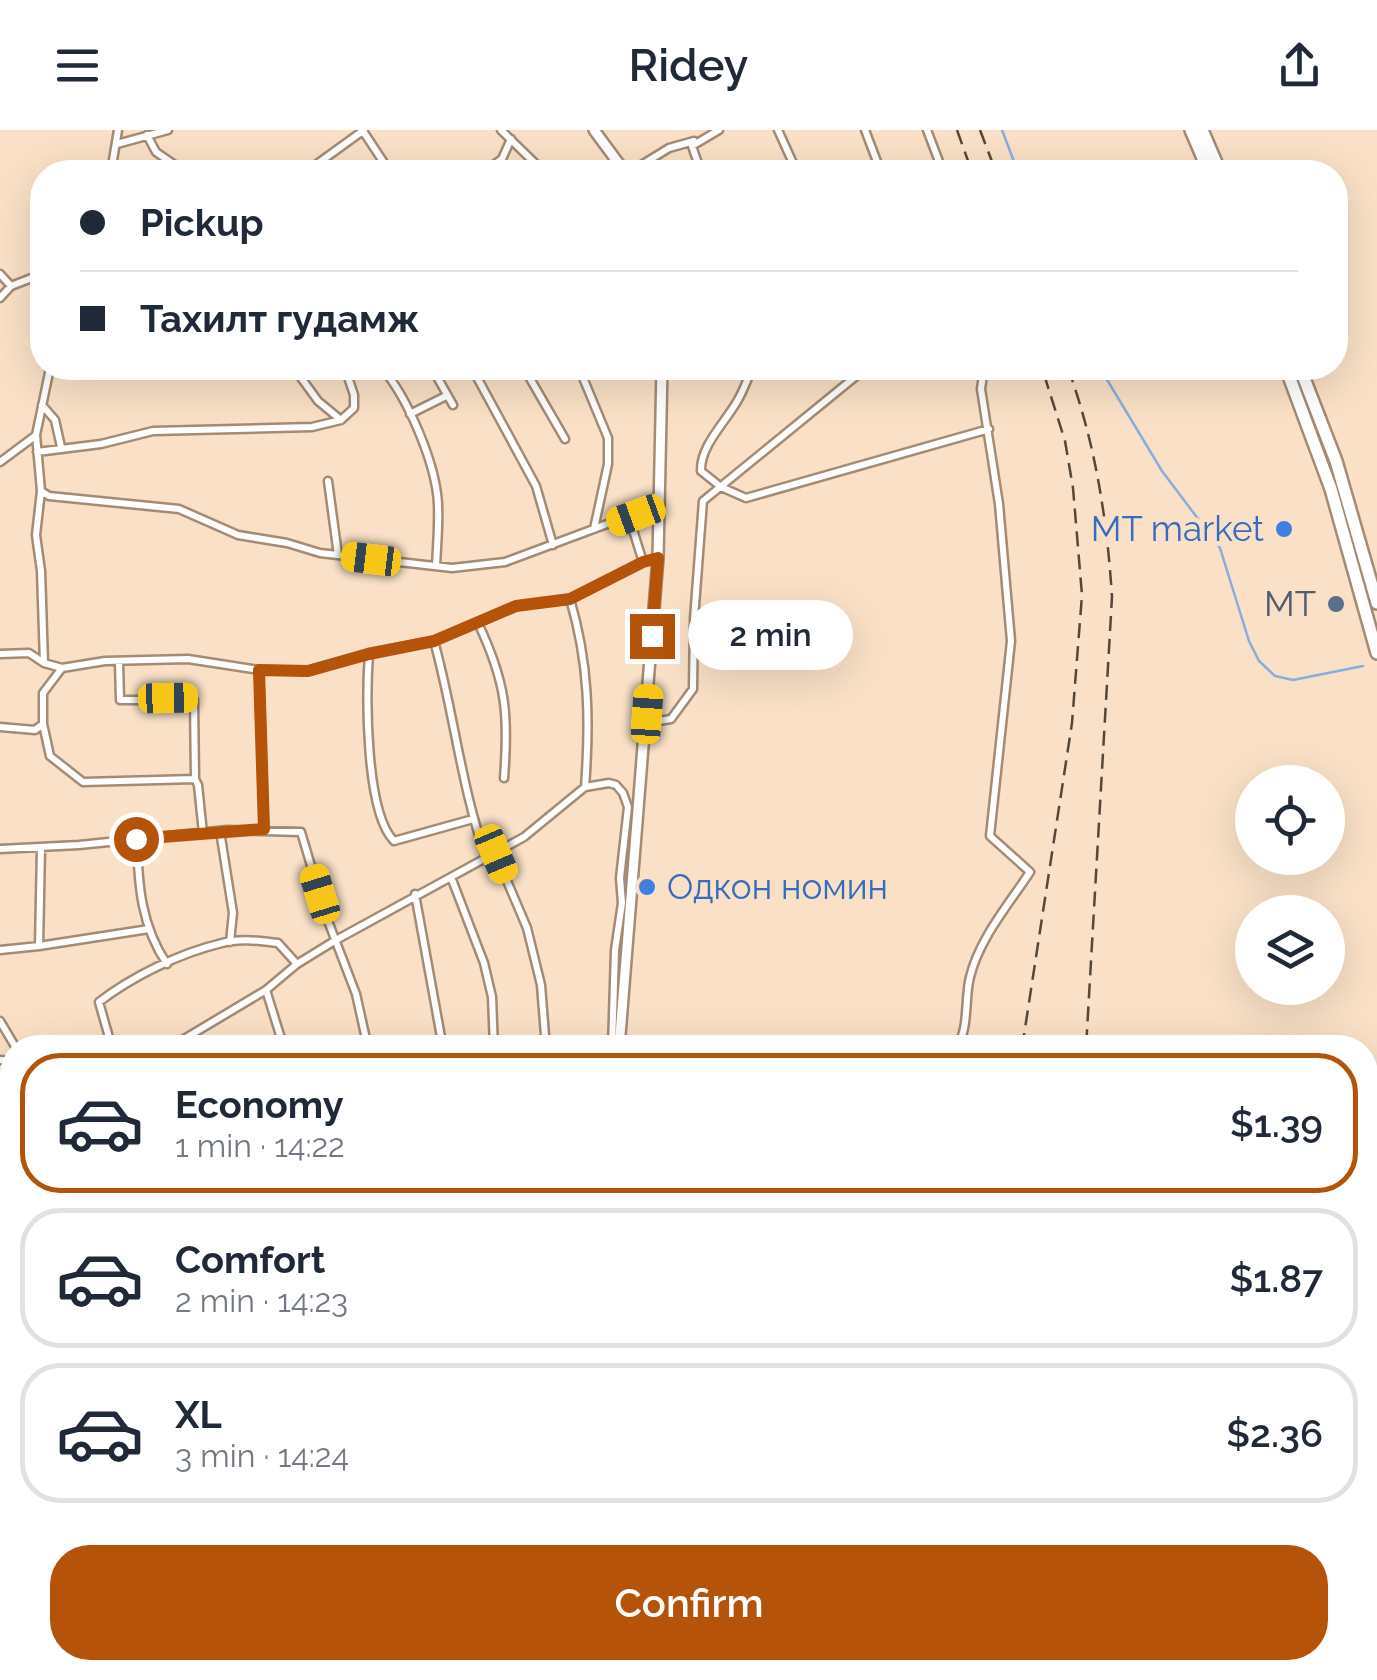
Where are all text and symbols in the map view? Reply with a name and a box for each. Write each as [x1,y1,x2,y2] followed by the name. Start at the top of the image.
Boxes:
[50,38,105,93] icon: menu
[1272,38,1327,93] icon: share
[629,39,748,92] text: Ridey
[140,200,264,245] text: Pickup
[140,296,419,341] text: Тахилт гудамж
[603,491,669,539] car
[1091,508,1264,549] place label: MT market
[1273,518,1295,540] marker: MT market
[339,540,403,578] car
[1264,583,1316,624] place label: МТ
[1325,593,1347,615] marker: МТ
[687,601,852,671] callout: 2 min
[630,614,675,659] route end
[730,616,811,653] text: 2 min
[138,682,198,714] car
[630,683,664,745] car
[1235,765,1345,1005] map controls
[1235,765,1345,875] button: locate
[114,817,159,862] route start
[470,821,522,887] car
[297,861,343,927] car
[667,866,888,907] place label: Одкон номин
[636,876,658,898] marker: Одкон номин
[1235,895,1345,1005] button: layers
[55,1078,145,1168] icon: car
[175,1082,344,1127] text: Economy
[1230,1101,1323,1146] text: $1.39
[175,1127,345,1164] text: 1 min · 14:22
[55,1233,145,1323] icon: car
[175,1237,325,1282] text: Comfort
[1229,1256,1323,1301] text: $1.87
[175,1282,348,1319] text: 2 min · 14:23
[55,1388,145,1478] icon: car
[175,1392,222,1437] text: XL
[1226,1411,1323,1456] text: $2.36
[175,1437,349,1474] text: 3 min · 14:24
[50,1545,1328,1660] button: Confirm

